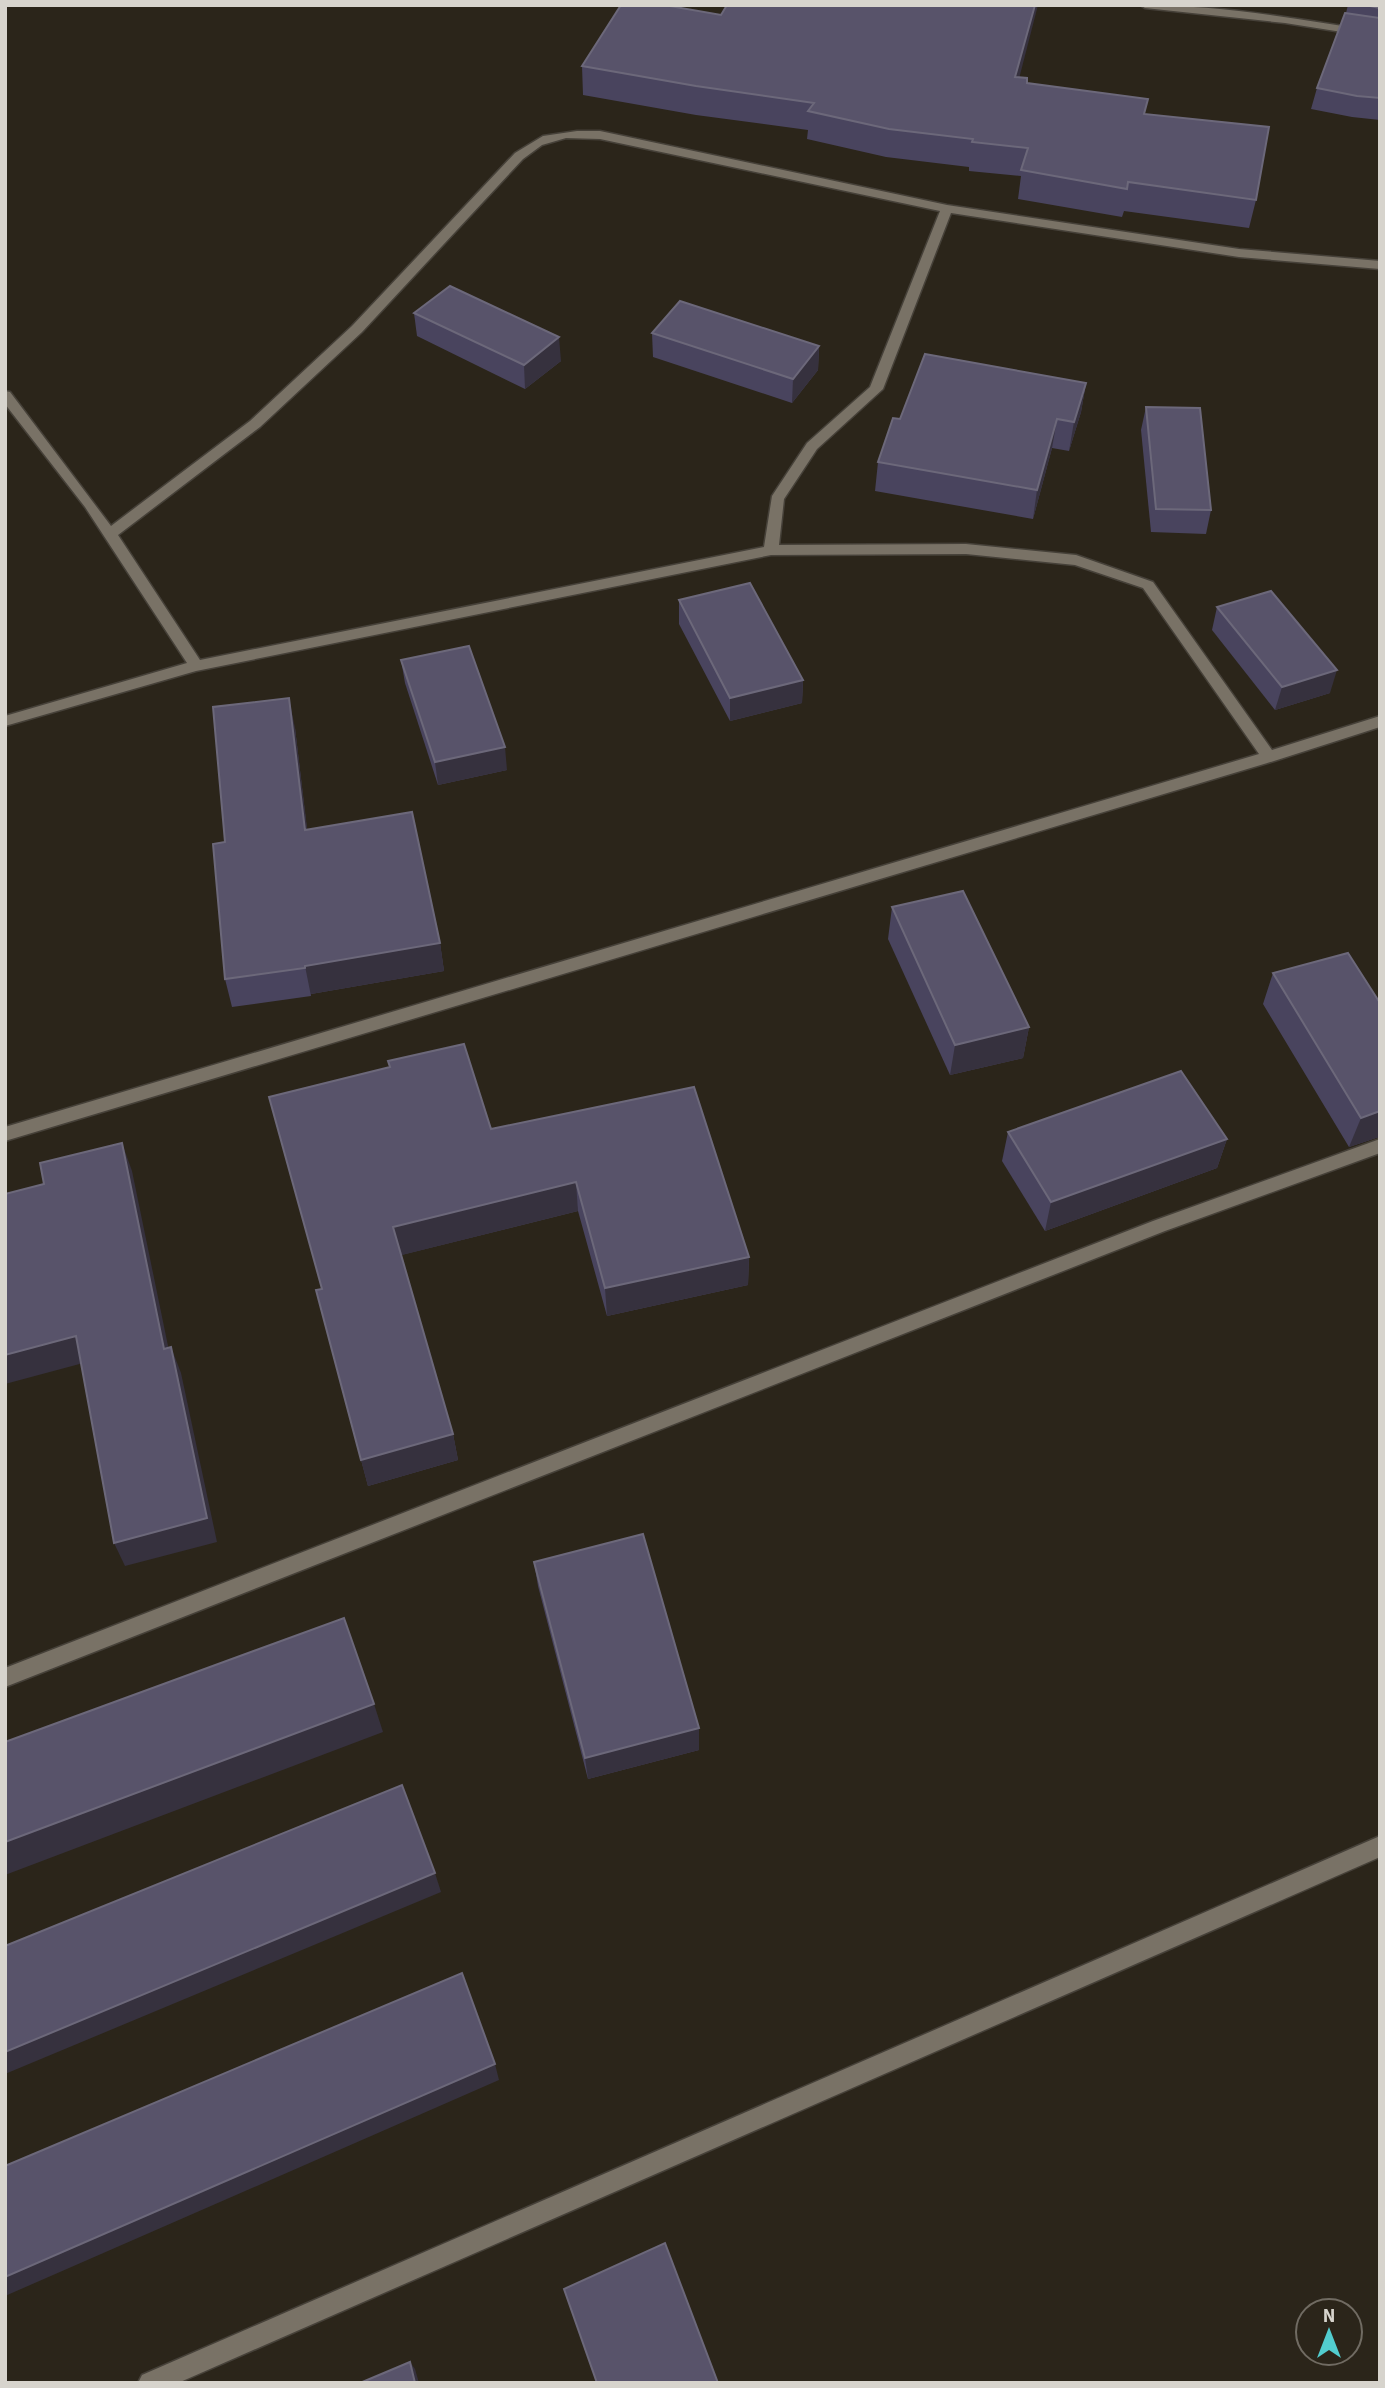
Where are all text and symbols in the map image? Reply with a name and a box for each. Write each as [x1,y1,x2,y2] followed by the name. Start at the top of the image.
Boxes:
[1294,2297,1364,2367] north arrow
[1323,2303,1335,2330] text: N

